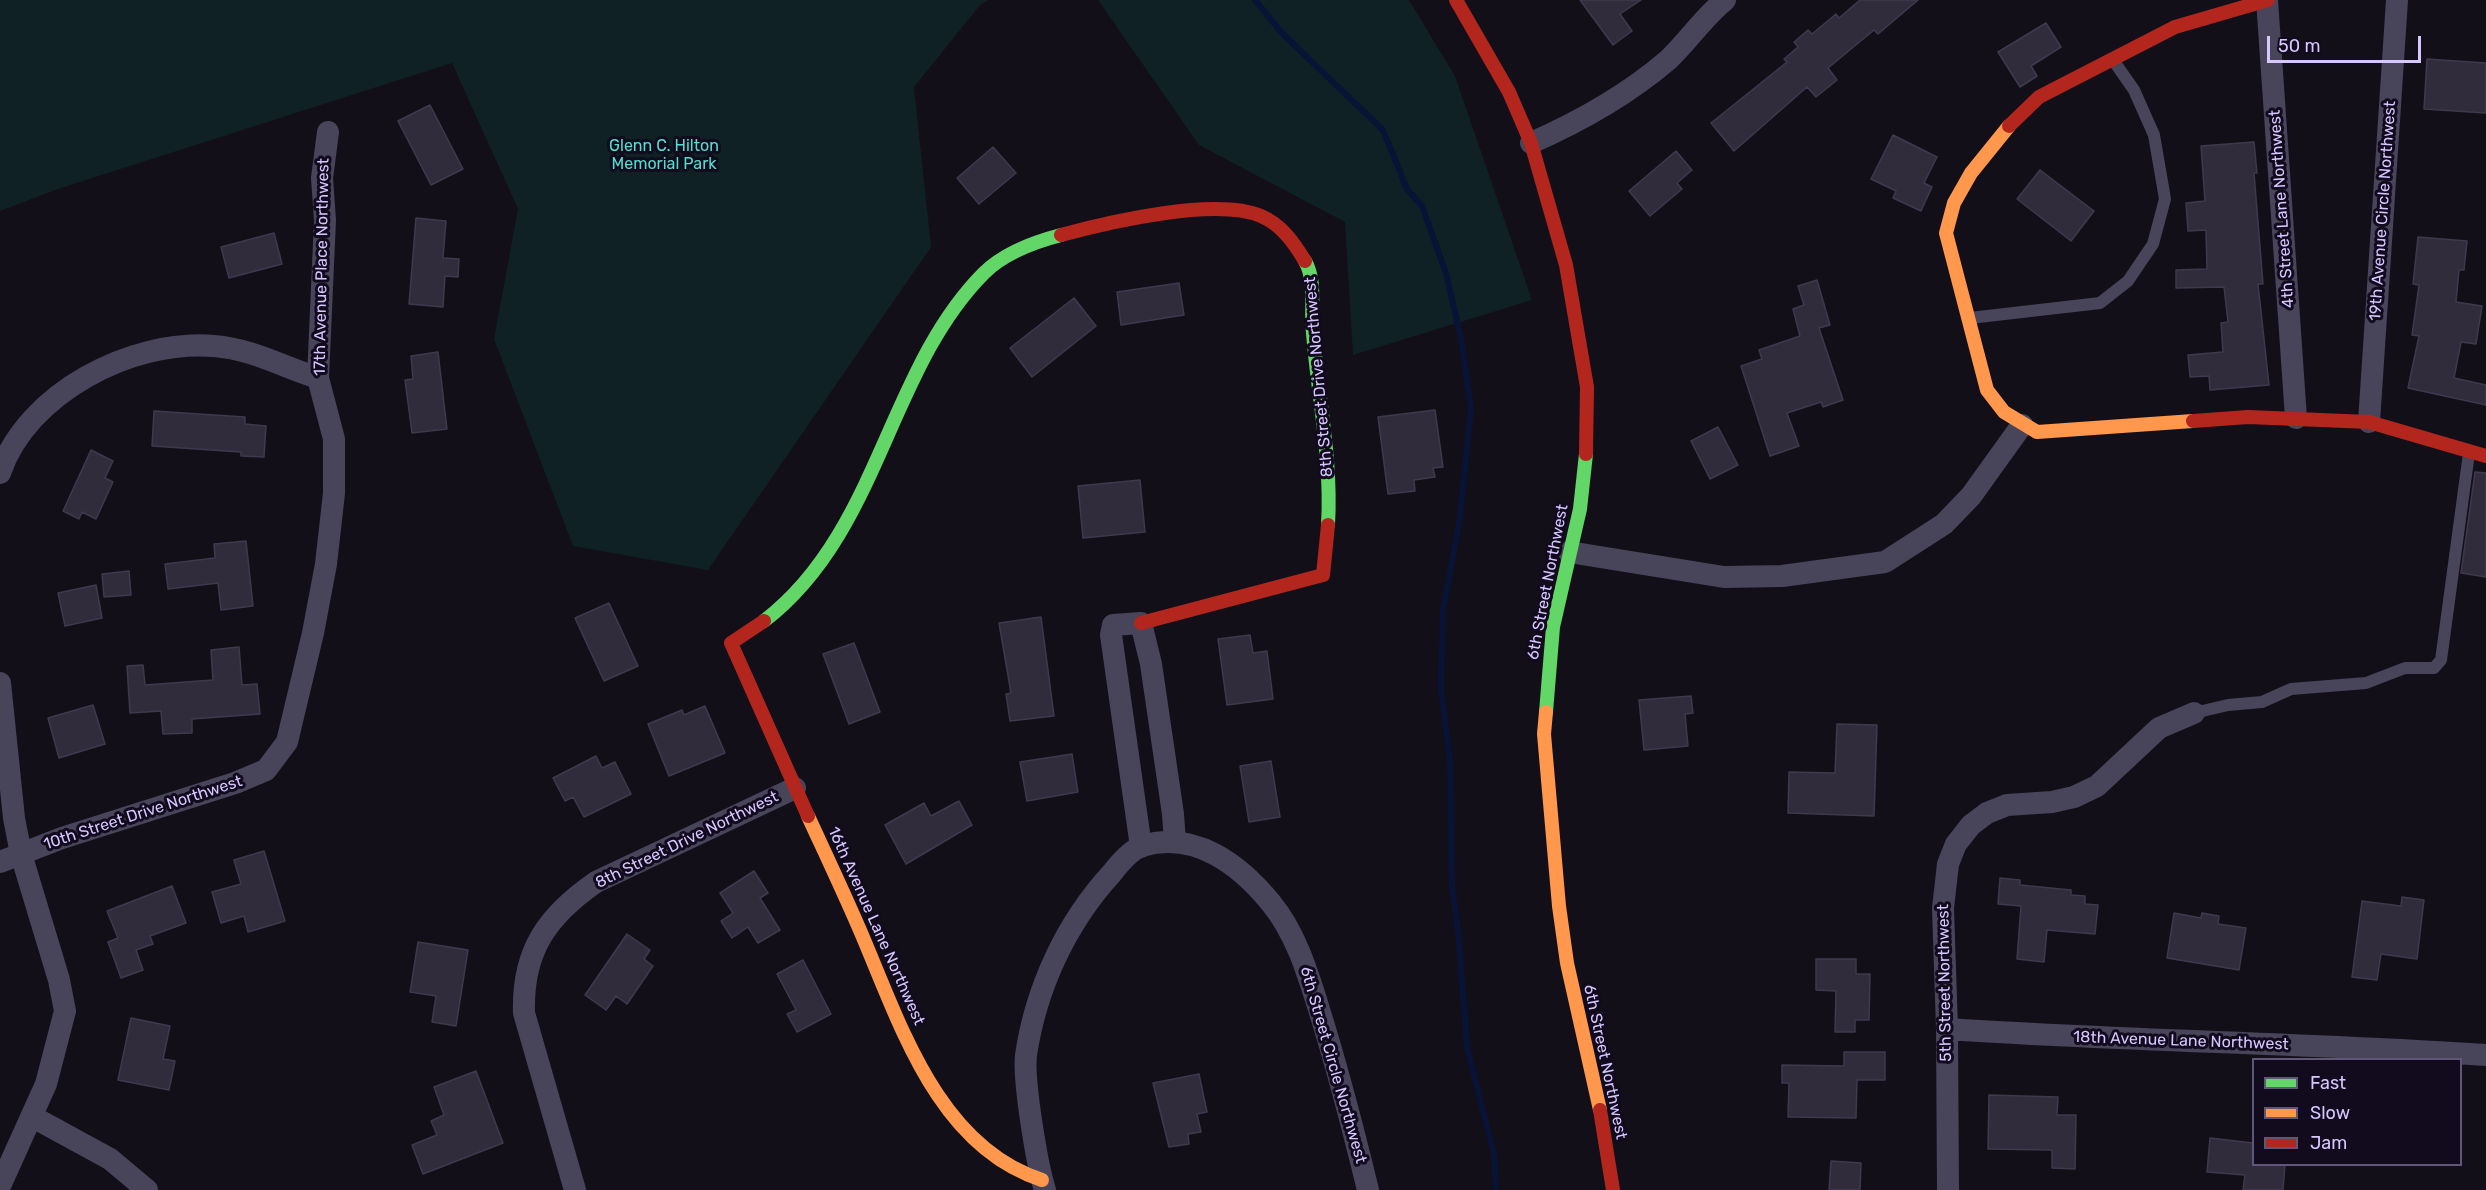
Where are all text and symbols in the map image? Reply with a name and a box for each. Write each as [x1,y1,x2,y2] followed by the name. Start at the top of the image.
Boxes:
[2270,24,2424,62] scale bar
[2278,35,2321,57] text: 50 m
[2366,100,2400,322] street label: 19th Avenue Circle Northwest
[2265,109,2299,309] street label: 4th Street Lane Northwest
[609,136,719,174] park label: Glenn C. Hilton Memorial Park
[311,158,333,376] street label: 17th Avenue Place Northwest
[1301,276,1337,478] street label: 8th Street Drive Northwest
[1524,503,1572,661] street label: 6th Street Northwest
[41,772,245,854] street label: 10th Street Drive Northwest
[592,787,782,893] street label: 8th Street Drive Northwest
[823,824,929,1028] street label: 16th Avenue Lane Northwest
[1934,904,1956,1062] street label: 5th Street Northwest
[1296,964,1370,1166] street label: 6th Street Circle Northwest
[1579,983,1631,1141] street label: 6th Street Northwest
[2073,1028,2289,1054] street label: 18th Avenue Lane Northwest
[2252,1058,2462,1166] legend
[2310,1072,2346,1094] text: Fast
[2310,1102,2350,1124] text: Slow
[2310,1132,2347,1154] text: Jam

